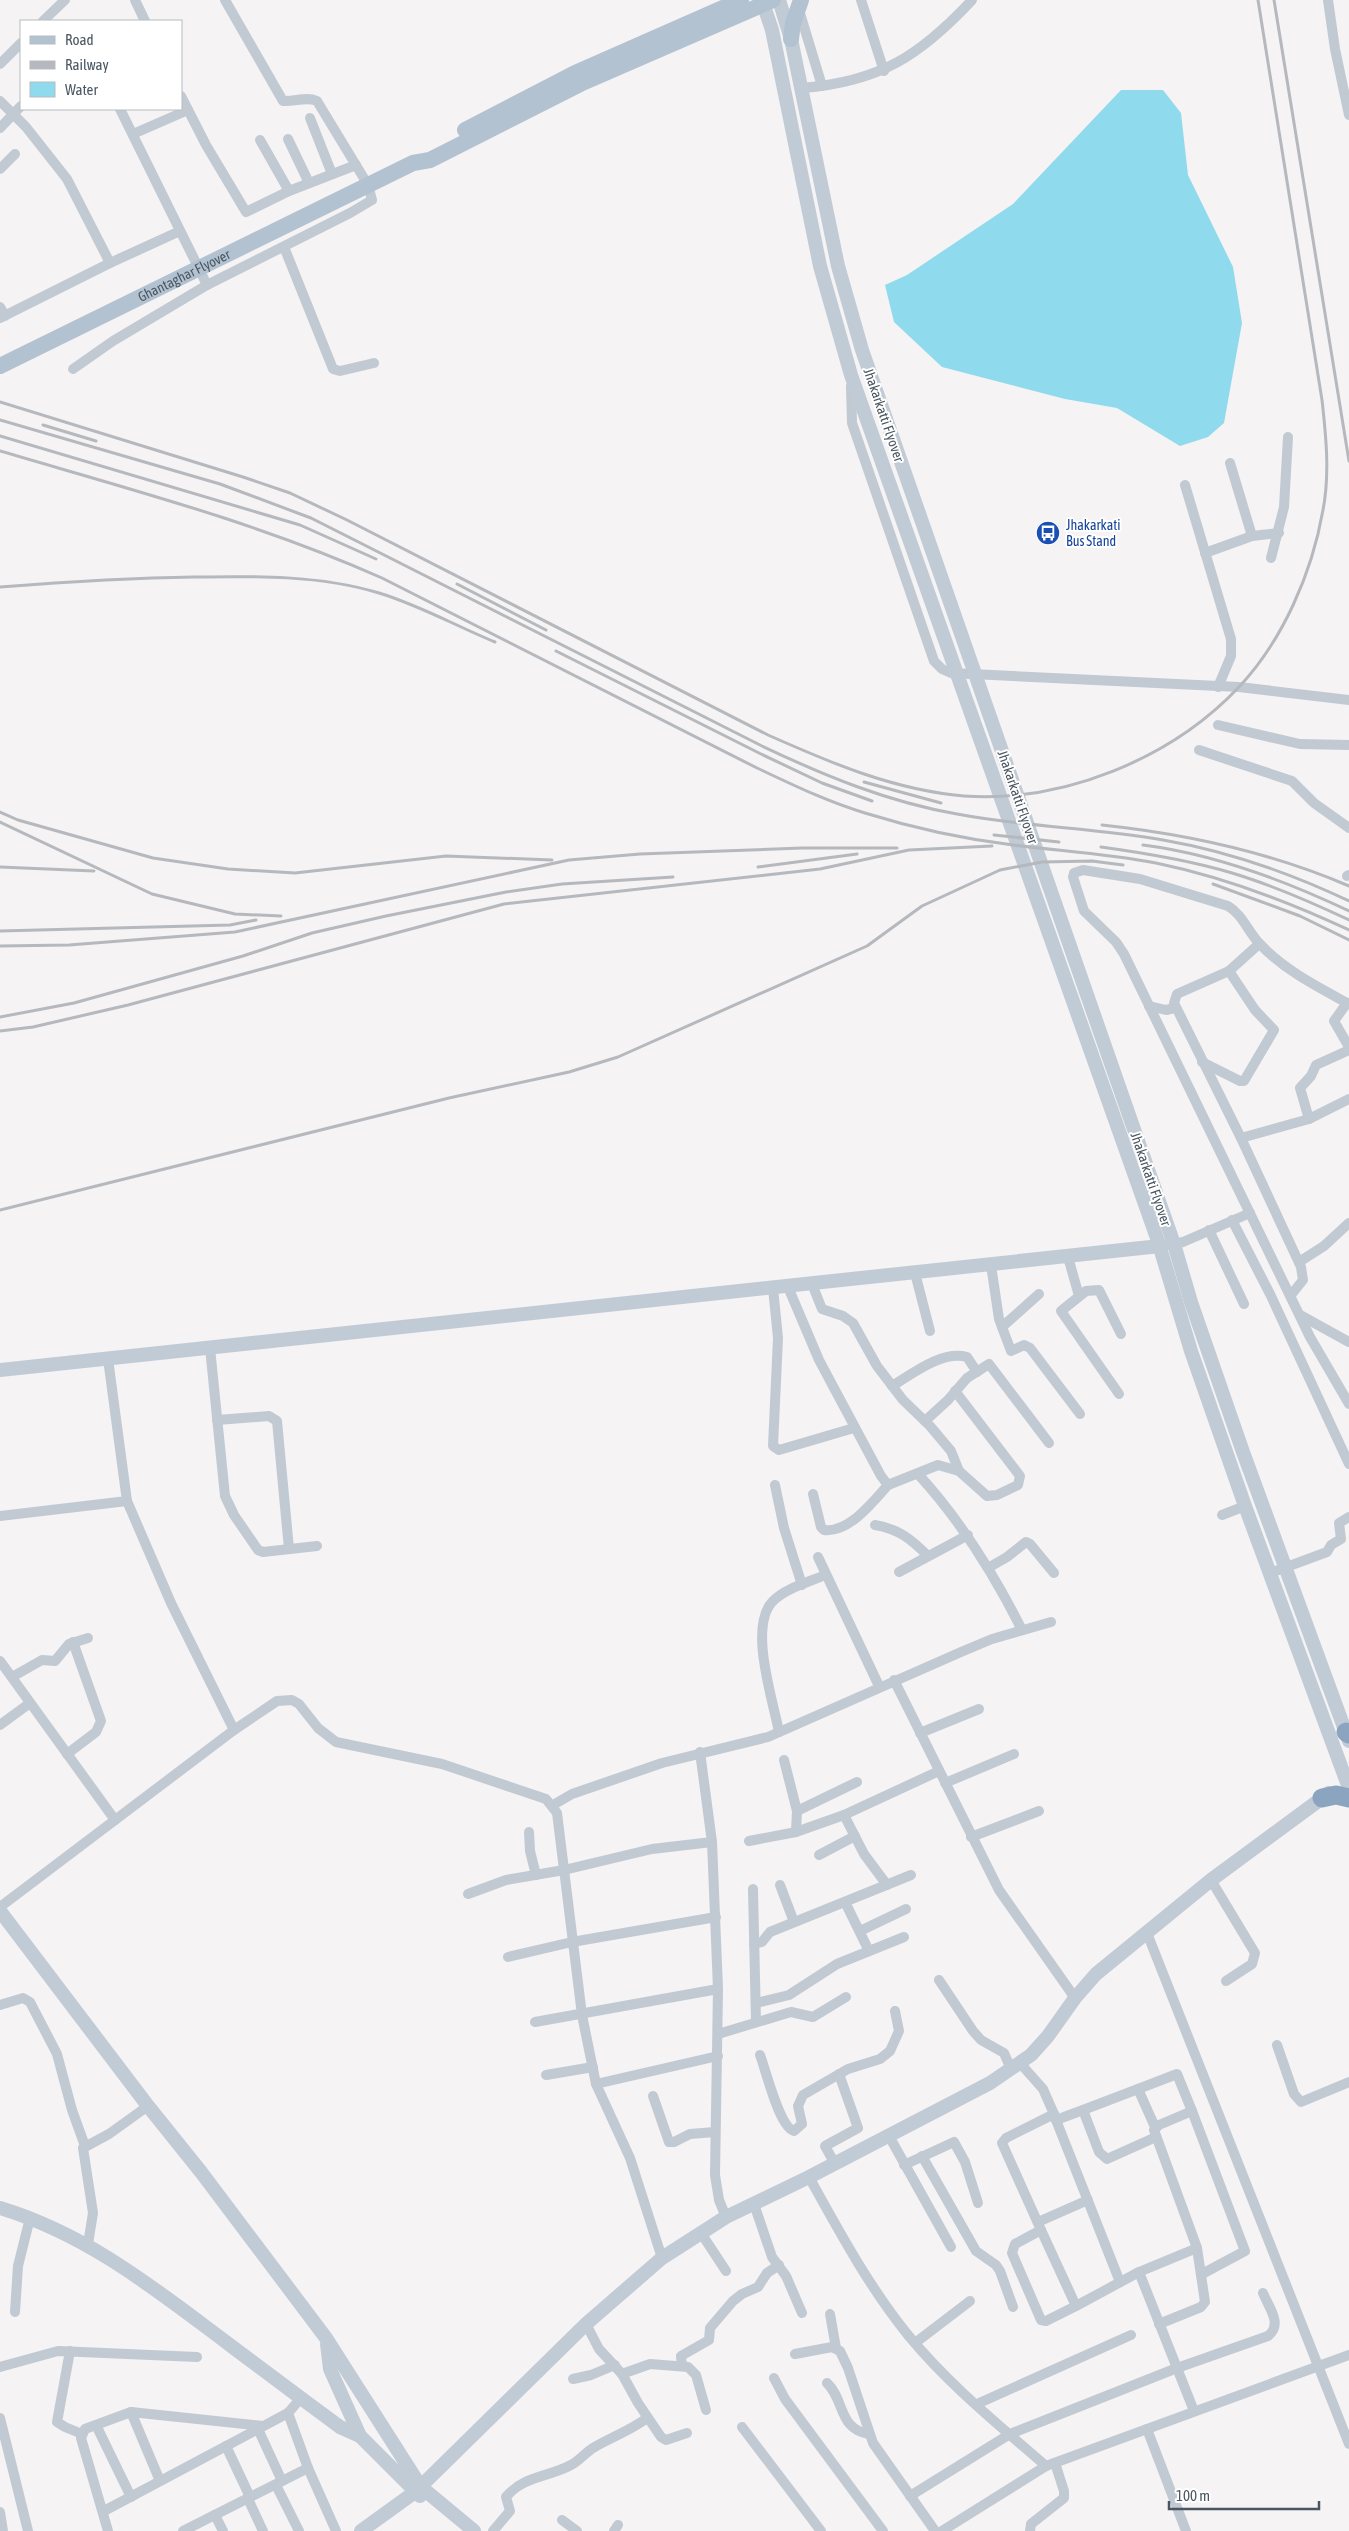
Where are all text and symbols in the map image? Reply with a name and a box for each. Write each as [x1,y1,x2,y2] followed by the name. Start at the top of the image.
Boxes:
[20,20,182,110] legend
[65,31,94,48] text: Road
[65,56,109,73] text: Railway
[65,81,98,98] text: Water
[135,246,234,305] street label: Ghantaghar Flyover
[861,366,908,465] street label: Jhakarkatti Flyover
[1066,517,1121,549] place label: Jhakarkati Bus Stand
[1035,520,1061,546] bus stop icon: Jhakarkati Bus Stand
[995,748,1042,847] street label: Jhakarkatti Flyover
[1128,1130,1175,1229] street label: Jhakarkatti Flyover
[1169,2478,1319,2510] scale bar
[1176,2487,1210,2504] text: 100 m

